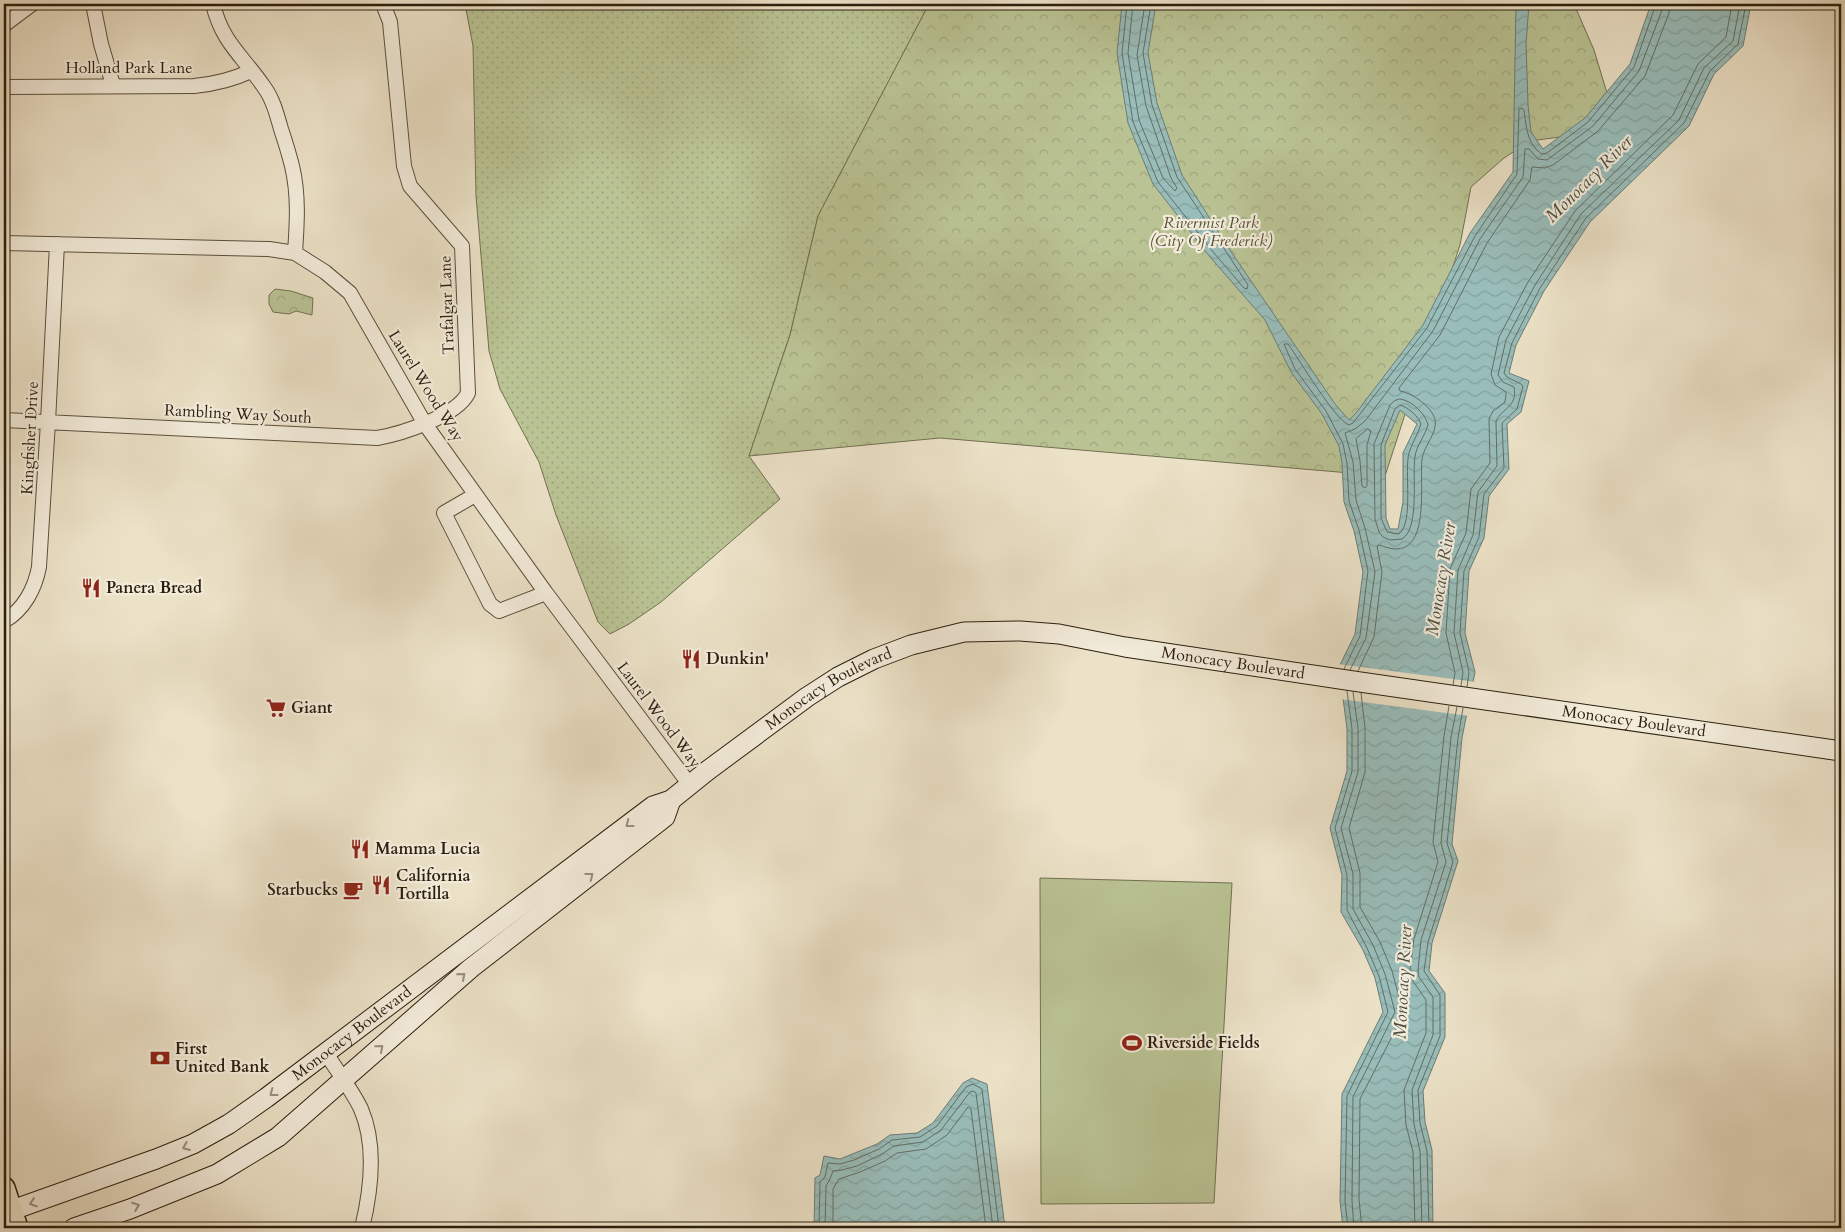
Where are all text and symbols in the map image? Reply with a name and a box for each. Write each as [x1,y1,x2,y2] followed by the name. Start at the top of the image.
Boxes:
[65,57,193,79] street label: Holland Park Lane
[1540,129,1639,228] water label: Monocacy River
[1150,212,1272,252] park label: Rivermist Park (City Of Frederick)
[434,255,460,355] street label: Trafalgar Lane
[383,326,469,446] street label: Laurel Wood Way
[16,381,44,495] street label: Kingfisher Drive
[164,399,313,429] street label: Rambling Way South
[1420,519,1462,638] water label: Monocacy River
[80,577,102,599] restaurant icon: Panera Bread
[106,577,202,599] place label: Panera Bread
[761,642,895,735] street label: Monocacy Boulevard
[1160,642,1307,685] street label: Monocacy Boulevard
[680,648,702,670] restaurant icon: Dunkin'
[706,648,769,670] place label: Dunkin'
[612,657,707,773] street label: Laurel Wood Way
[265,697,287,719] supermarket icon: Giant
[291,697,333,719] place label: Giant
[1561,700,1708,743] street label: Monocacy Boulevard
[625,818,635,827] one-way arrow
[349,838,371,860] restaurant icon: Mamma Lucia
[375,838,480,860] place label: Mamma Lucia
[396,865,471,905] place label: California Tortilla
[584,873,594,882] one-way arrow
[370,874,392,896] restaurant icon: California Tortilla
[267,879,338,901] place label: Starbucks
[342,879,364,901] cafe icon: Starbucks
[1388,923,1419,1040] water label: Monocacy River
[456,973,465,982] one-way arrow
[287,981,417,1086] street label: Monocacy Boulevard
[1121,1032,1143,1054] sports icon: Riverside Fields
[1147,1032,1260,1054] place label: Riverside Fields
[175,1038,270,1078] place label: First United Bank
[374,1046,383,1054] one-way arrow
[149,1047,171,1069] bank icon: First United Bank
[269,1087,279,1096] one-way arrow
[182,1141,191,1152] one-way arrow
[29,1197,38,1207] one-way arrow
[132,1202,140,1212] one-way arrow

